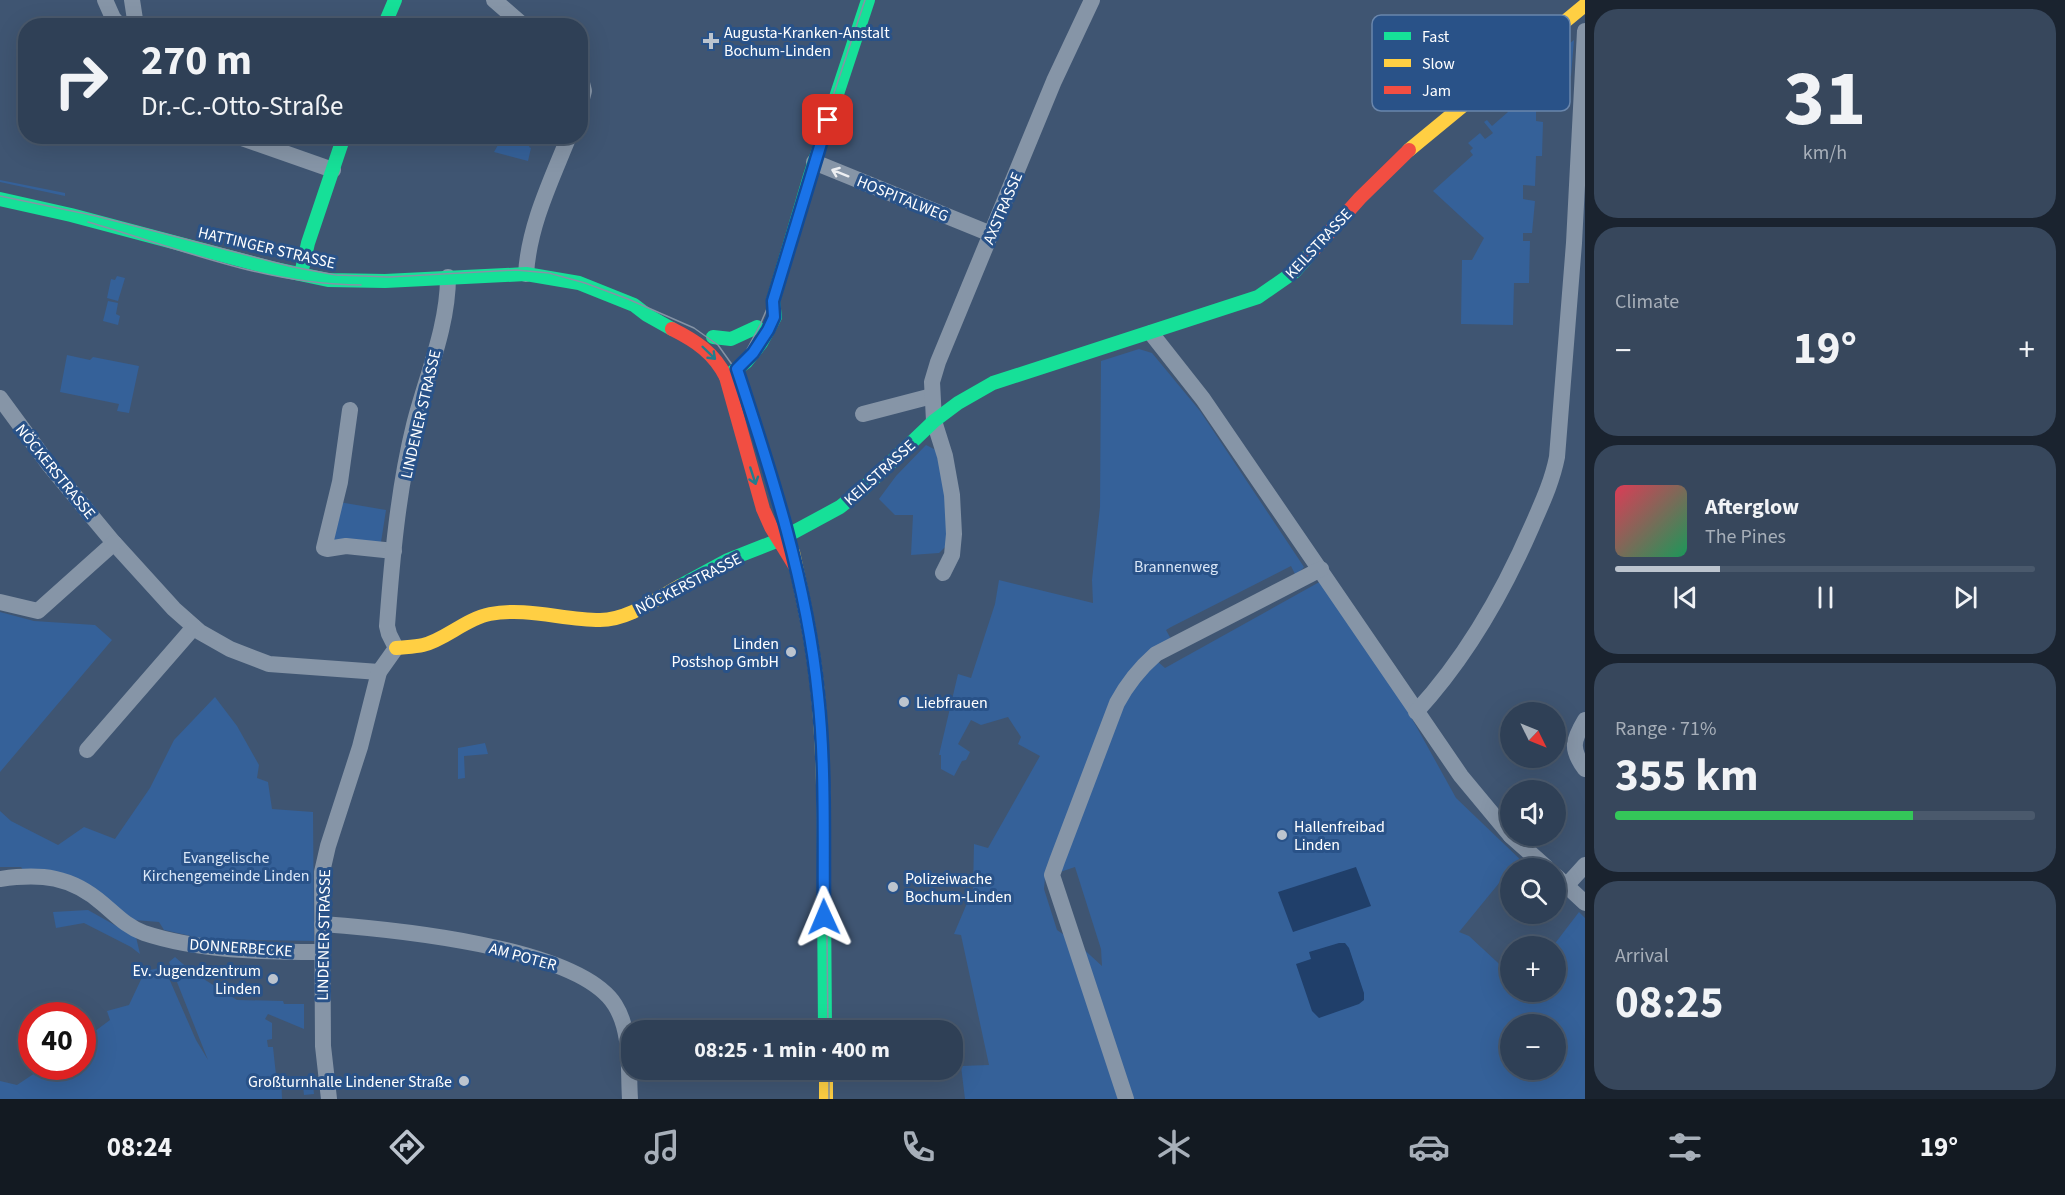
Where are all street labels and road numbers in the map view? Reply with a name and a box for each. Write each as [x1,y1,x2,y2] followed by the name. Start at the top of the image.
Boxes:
[978,169,1028,248] street label: AXSTRASSE
[853,171,952,227] street label: HOSPITALWEG
[1280,204,1357,284] street label: KEILSTRASSE
[196,221,338,274] street label: HATTINGER STRASSE
[395,348,446,481] street label: LINDENER STRASSE
[10,419,100,524] street label: NÖCKERSTRASSE
[839,435,920,511] street label: KEILSTRASSE
[632,548,745,620] street label: NÖCKERSTRASSE
[312,869,336,1001] street label: LINDENER STRASSE
[189,933,293,963] street label: DONNERBECKE
[487,937,559,977] street label: AM POTER

